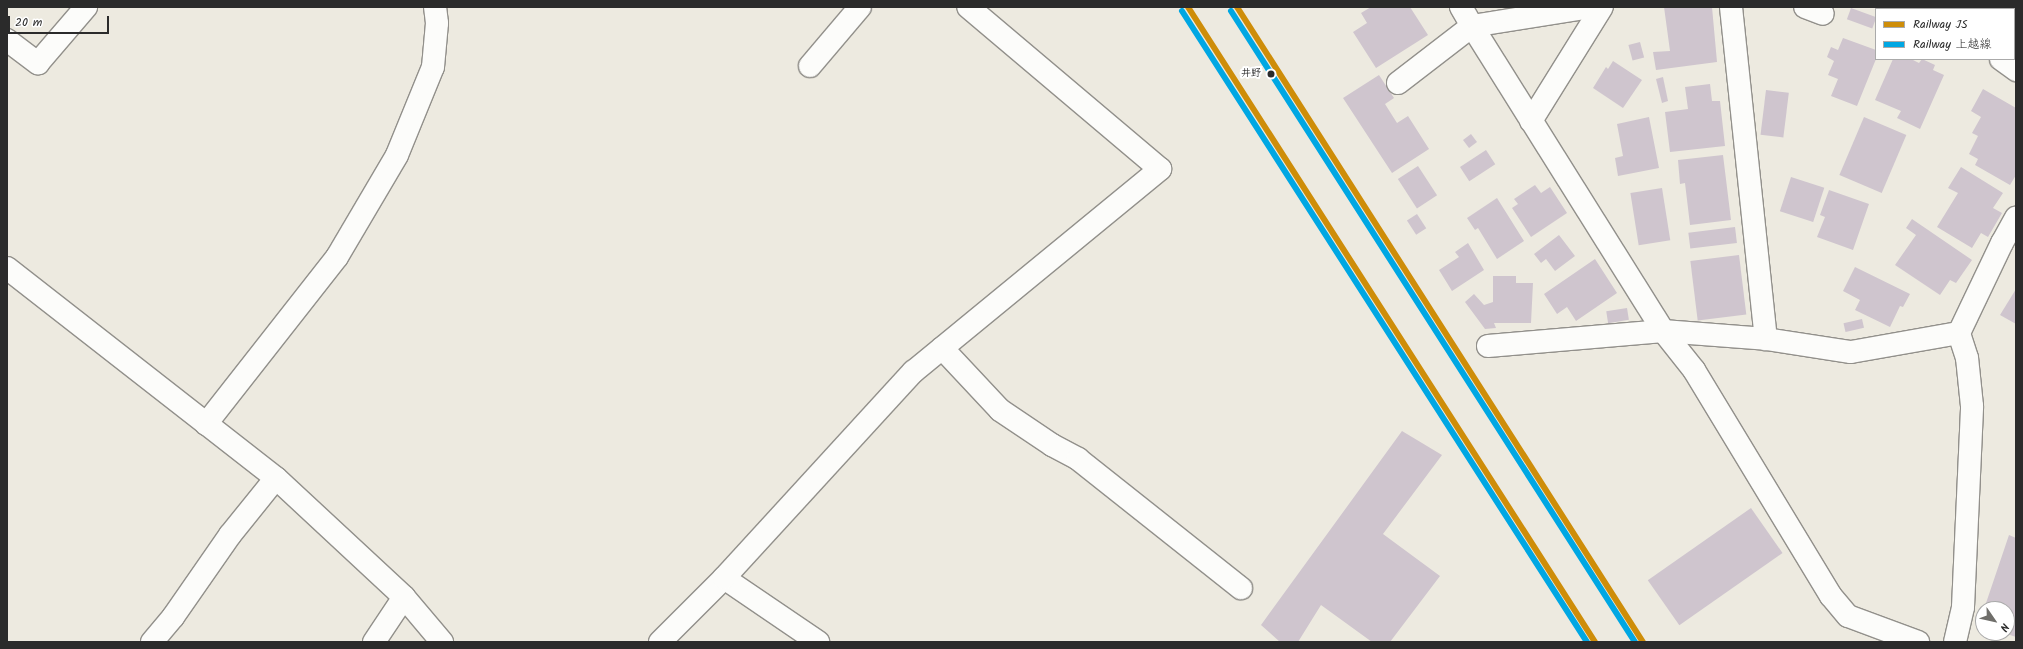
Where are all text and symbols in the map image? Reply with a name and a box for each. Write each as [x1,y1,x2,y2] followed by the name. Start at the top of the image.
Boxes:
[10,8,111,34] scale bar
[1875,8,2015,60] legend
[15,13,42,32] text: 20 m
[1913,15,1968,34] text: Railway JS
[1913,35,1992,54] text: Railway 上越線
[1264,67,1278,81] marker: 井野
[1241,68,1261,80] place label: 井野
[1975,601,2015,641] north arrow
[1995,619,2014,635] text: N

